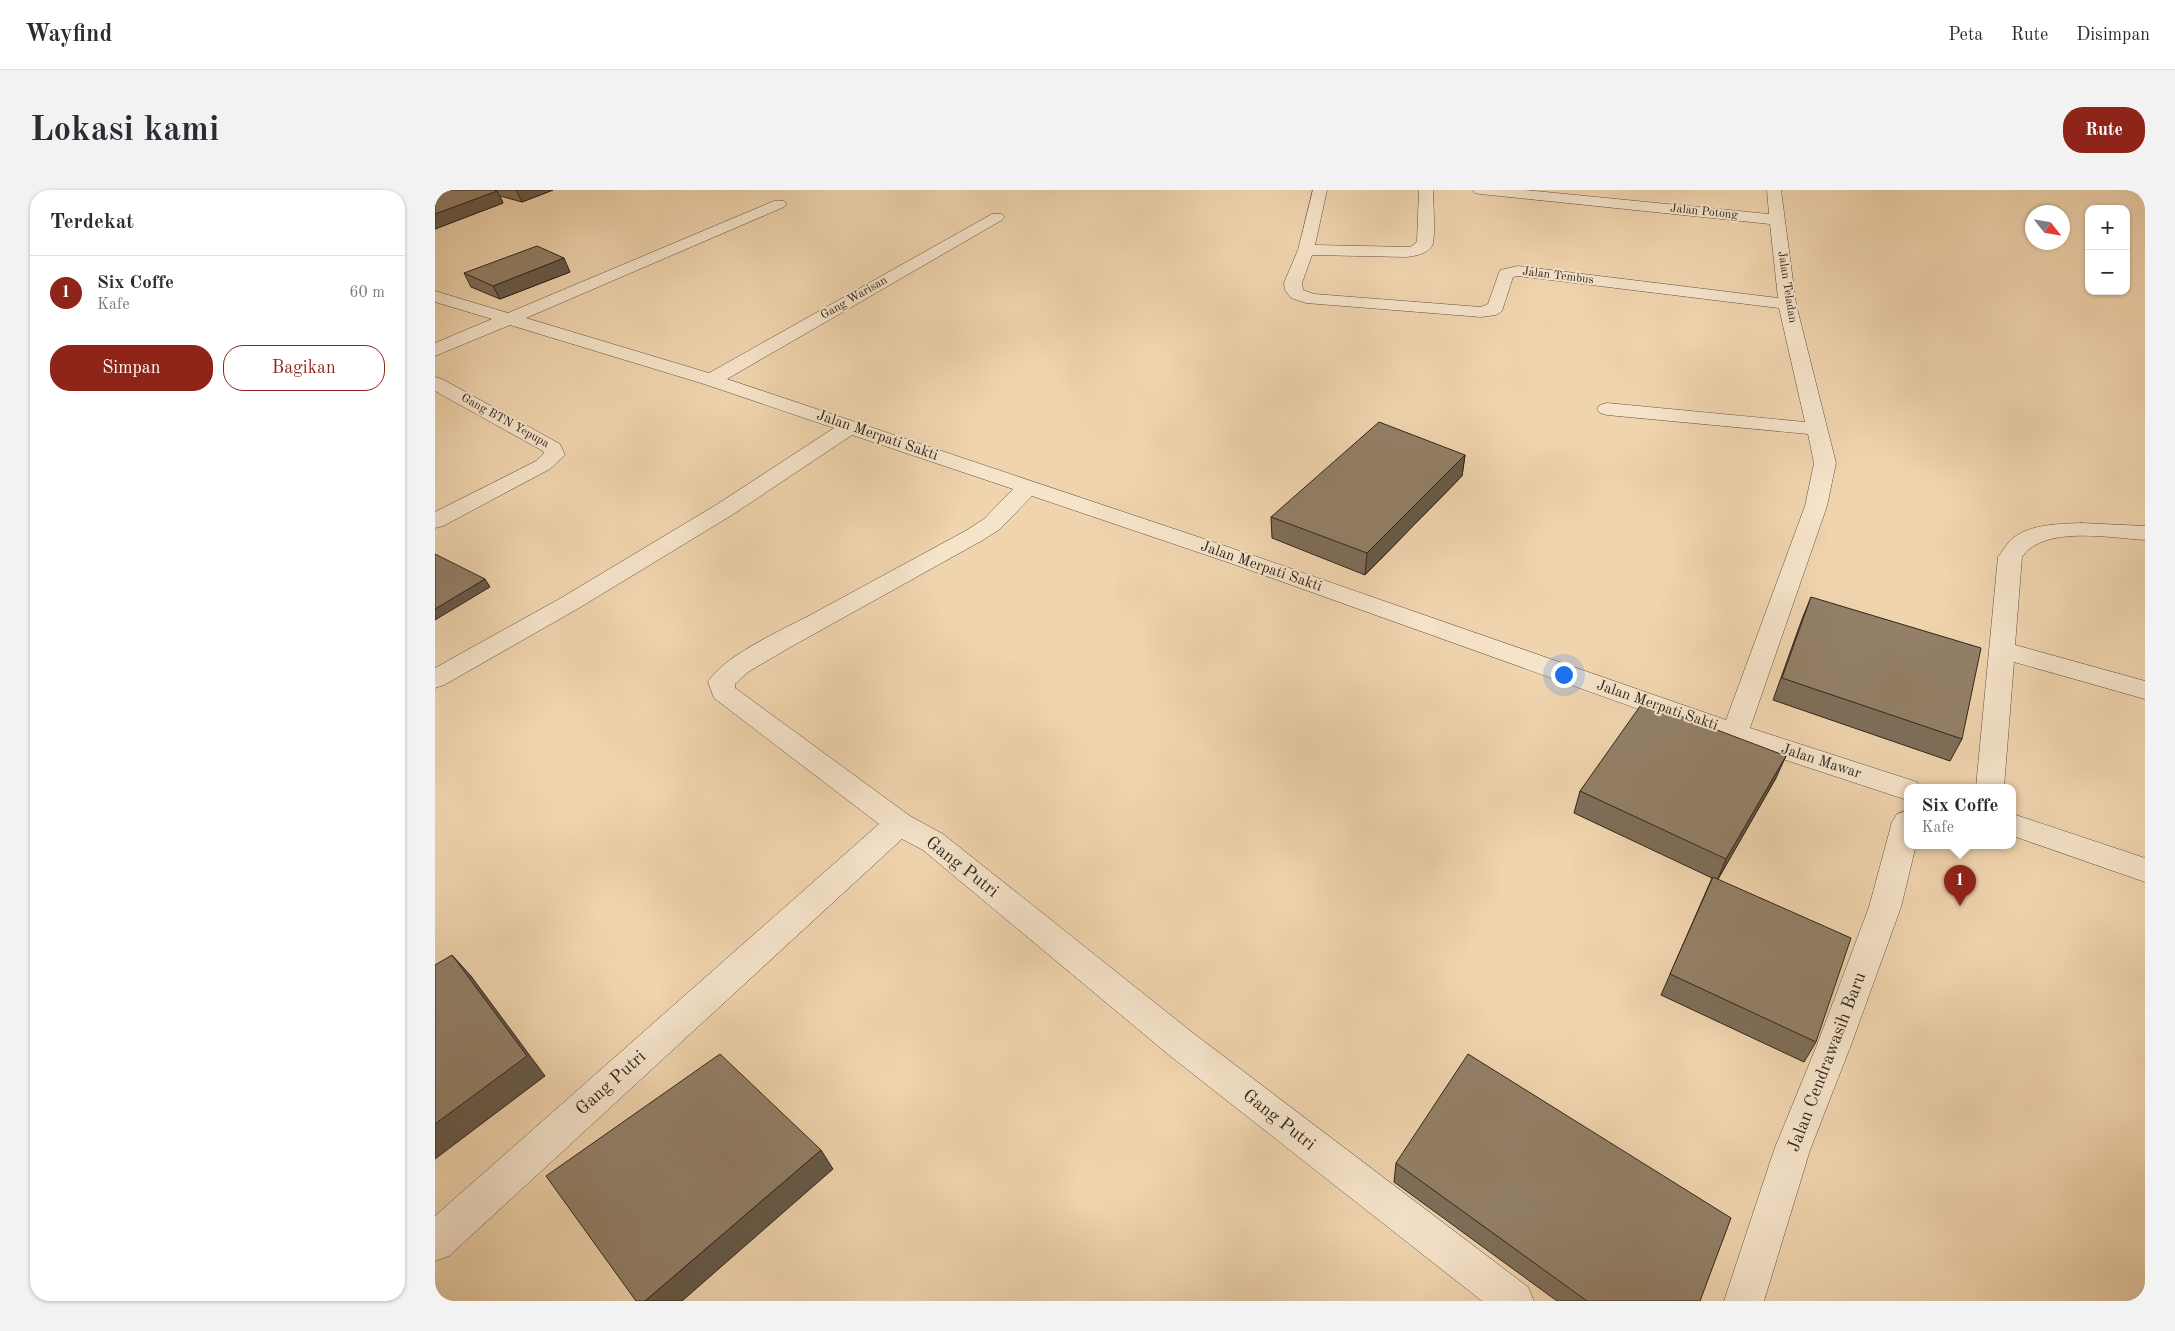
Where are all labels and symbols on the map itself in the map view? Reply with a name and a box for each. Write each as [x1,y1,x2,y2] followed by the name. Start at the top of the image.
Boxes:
[1670,202,1739,222] street label: Jalan Potong
[2025,205,2070,250] north arrow
[1775,250,1799,324] street label: Jalan Teladan
[1522,266,1594,286] street label: Jalan Tembus
[819,274,890,322] street label: Gang Warisan
[459,392,551,450] street label: Gang BTN Yepupa
[814,408,940,464] street label: Jalan Merpati Sakti
[1198,539,1324,595] street label: Jalan Merpati Sakti
[1551,662,1577,688] your location
[1594,678,1720,734] street label: Jalan Merpati Sakti
[1779,742,1863,782] street label: Jalan Mawar
[922,833,1002,901] street label: Gang Putri
[1944,865,1976,906] pin: 1
[1784,969,1870,1154] street label: Jalan Cendrawasih Baru
[573,1047,649,1119] street label: Gang Putri
[1239,1086,1319,1154] street label: Gang Putri

